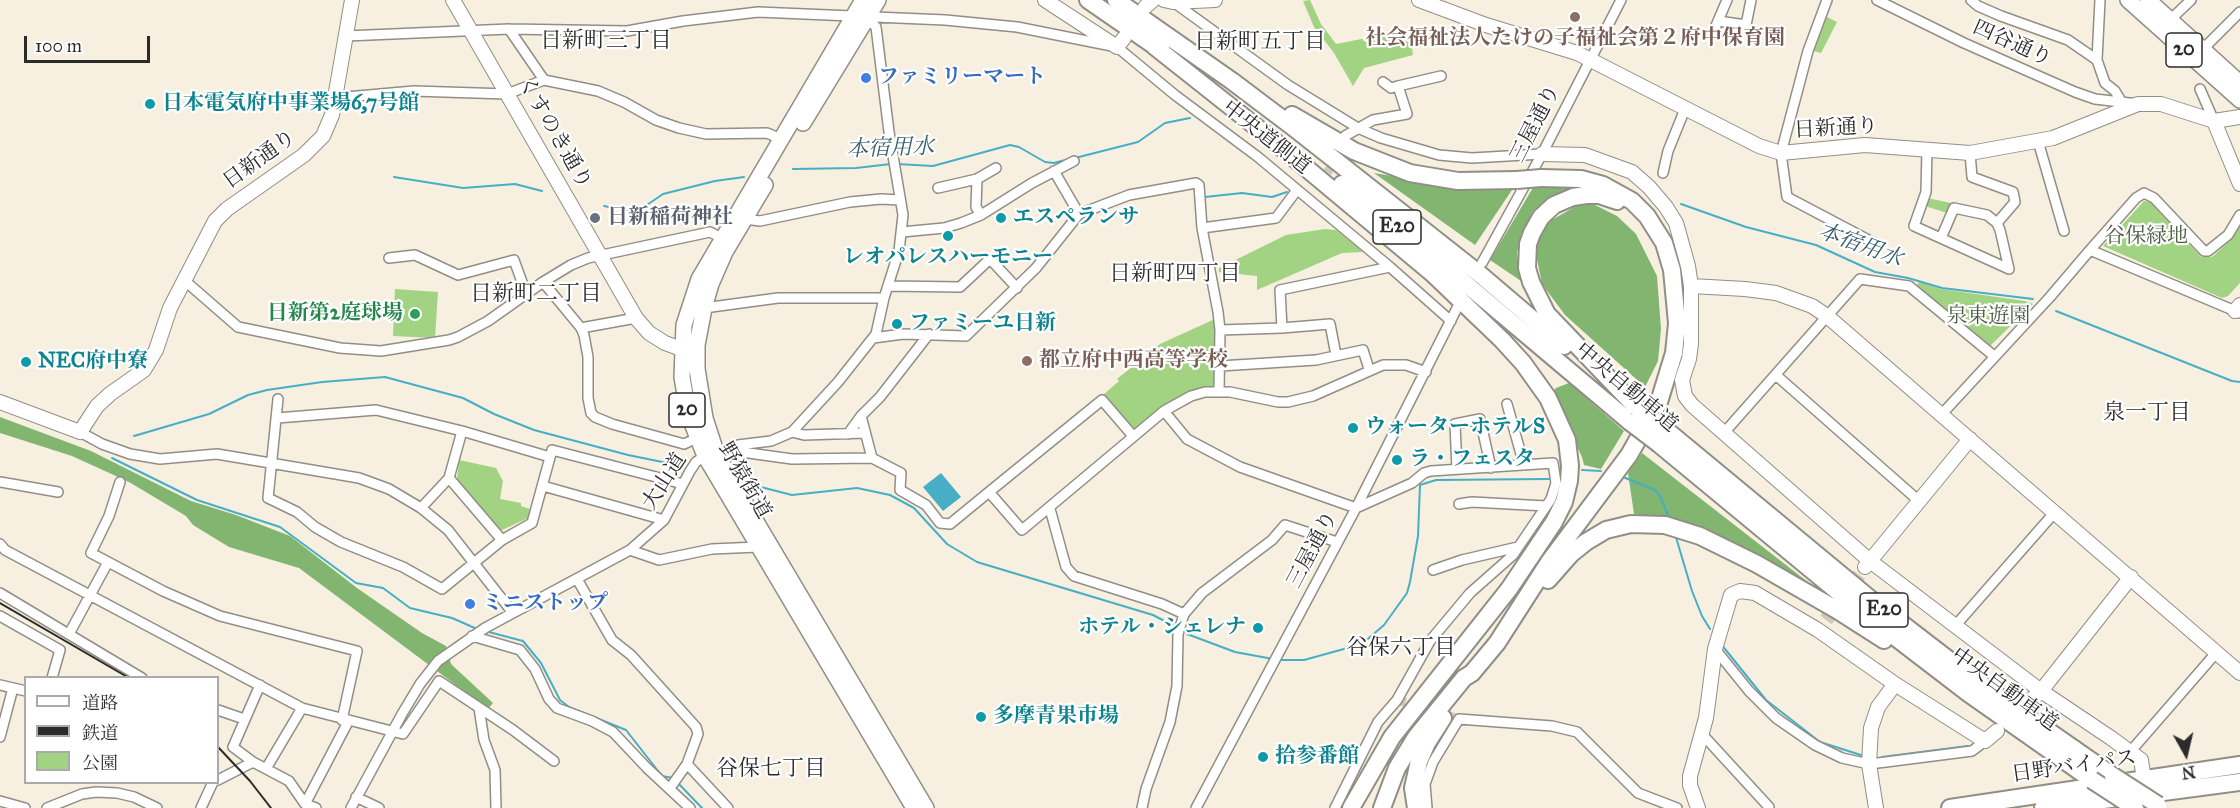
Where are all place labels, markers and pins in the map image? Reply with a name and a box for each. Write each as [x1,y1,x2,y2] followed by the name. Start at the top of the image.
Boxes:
[1568,10,1582,24] marker: 社会福祉法人たけの子福祉会第２府中保育園
[1365,26,1785,52] place label: 社会福祉法人たけの子福祉会第２府中保育園
[878,65,1046,91] place label: ファミリーマート
[859,71,873,85] marker: ファミリーマート
[162,91,419,117] place label: 日本電気府中事業場6,7号館
[143,97,157,111] marker: 日本電気府中事業場6,7号館
[607,205,733,231] place label: 日新稲荷神社
[1013,205,1139,231] place label: エスペランサ
[588,211,602,225] marker: 日新稲荷神社
[994,211,1008,225] marker: エスペランサ
[941,229,955,243] marker: レオパレスハーモニー
[843,245,1053,271] place label: レオパレスハーモニー
[267,301,403,327] place label: 日新第2庭球場
[408,307,422,321] marker: 日新第2庭球場
[909,311,1056,337] place label: ファミーユ日新
[890,317,904,331] marker: ファミーユ日新
[1039,348,1228,374] place label: 都立府中西高等学校
[38,349,148,375] place label: NEC府中寮
[1020,354,1034,368] marker: 都立府中西高等学校
[19,355,33,369] marker: NEC府中寮
[1365,415,1545,441] place label: ウォーターホテルS
[1346,421,1360,435] marker: ウォーターホテルS
[1409,447,1535,473] place label: ラ・フェスタ
[1390,453,1404,467] marker: ラ・フェスタ
[482,591,608,617] place label: ミニストップ
[463,597,477,611] marker: ミニストップ
[1078,615,1246,641] place label: ホテル・シェレナ
[1251,621,1265,635] marker: ホテル・シェレナ
[993,704,1119,730] place label: 多摩青果市場
[974,710,988,724] marker: 多摩青果市場
[1275,744,1359,770] place label: 拾参番館
[1256,750,1270,764] marker: 拾参番館

